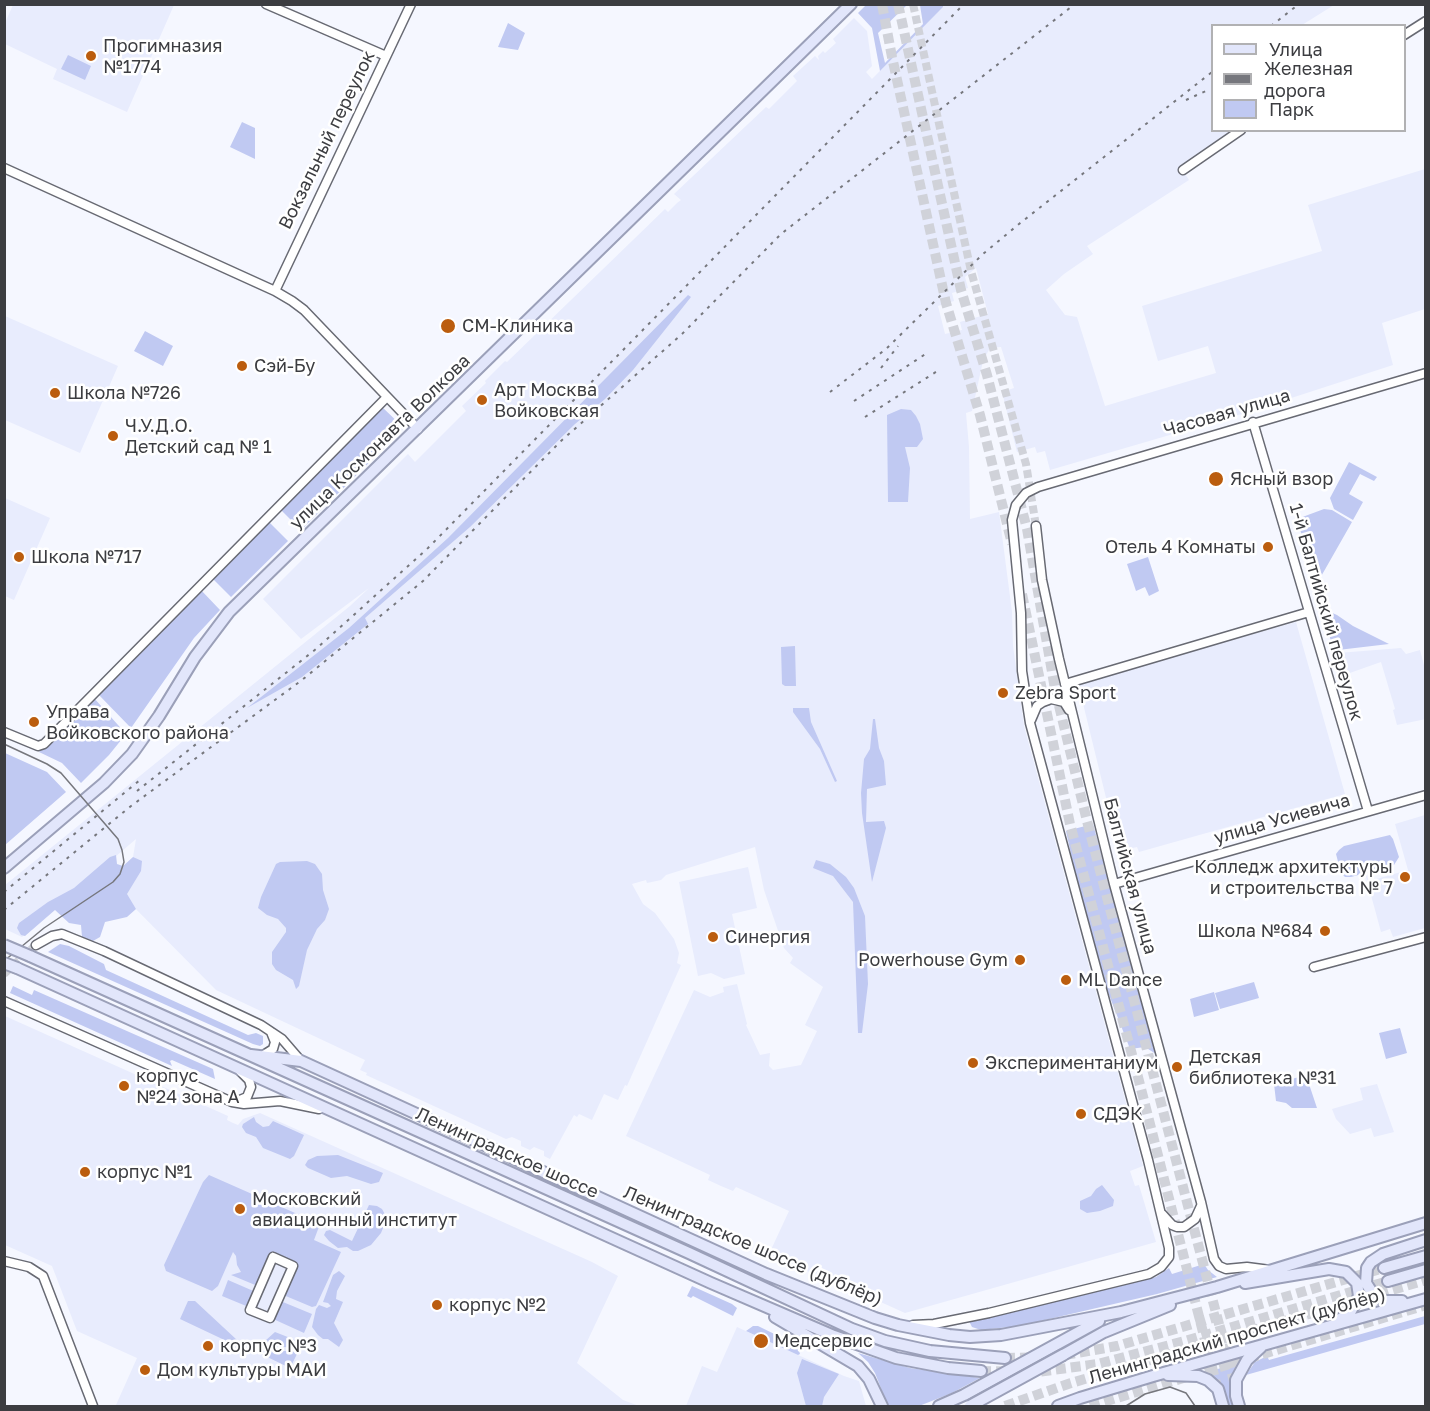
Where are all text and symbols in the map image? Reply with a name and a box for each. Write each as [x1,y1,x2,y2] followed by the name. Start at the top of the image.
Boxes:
[1211,24,1406,132] legend
[103,35,222,78] place label: Прогимназия №1774
[1269,38,1323,60] text: Улица
[274,47,380,233] street label: Вокзальный переулок
[84,49,98,63] marker: Прогимназия №1774
[1264,57,1353,101] text: Железная дорога
[1269,98,1314,120] text: Парк
[462,315,573,337] place label: СМ-Клиника
[439,317,457,335] marker: СМ-Клиника
[285,350,475,534] street label: улица Космонавта Волкова
[254,355,315,377] place label: Сэй-Бу
[235,359,249,373] marker: Сэй-Бу
[494,379,599,422] place label: Арт Москва Войковская
[67,382,181,404] place label: Школа №726
[1161,385,1293,441] street label: Часовая улица
[48,386,62,400] marker: Школа №726
[475,393,489,407] marker: Арт Москва Войковская
[125,415,272,458] place label: Ч.У.Д.О. Детский сад № 1
[106,429,120,443] marker: Ч.У.Д.О. Детский сад № 1
[1230,468,1333,490] place label: Ясный взор
[1207,470,1225,488] marker: Ясный взор
[1285,501,1367,723] street label: 1-й Балтийский переулок
[1105,536,1256,558] place label: Отель 4 Комнаты
[1261,540,1275,554] marker: Отель 4 Комнаты
[31,546,142,568] place label: Школа №717
[12,550,26,564] marker: Школа №717
[1015,682,1116,704] place label: Zebra Sport
[996,686,1010,700] marker: Zebra Sport
[46,701,229,744] place label: Управа Войковского района
[27,715,41,729] marker: Управа Войковского района
[1211,789,1353,849] street label: улица Усиевича
[1099,795,1161,957] street label: Балтийская улица
[1194,856,1393,898] place label: Колледж архитектуры и строительства № 7
[1398,870,1412,884] marker: Колледж архитектуры и строительства № 7
[1197,920,1313,942] place label: Школа №684
[1318,924,1332,938] marker: Школа №684
[725,926,810,948] place label: Синергия
[706,930,720,944] marker: Синергия
[858,949,1008,971] place label: Powerhouse Gym
[1013,953,1027,967] marker: Powerhouse Gym
[1078,969,1162,991] place label: ML Dance
[1059,973,1073,987] marker: ML Dance
[1189,1046,1336,1088] place label: Детская библиотека №31
[985,1052,1158,1074] place label: Экспериментаниум
[966,1056,980,1070] marker: Экспериментаниум
[1170,1060,1184,1074] marker: Детская библиотека №31
[136,1065,240,1108] place label: корпус №24 зона А
[117,1079,131,1093] marker: корпус №24 зона А
[412,1103,602,1203] street label: Ленинградское шоссе
[1093,1103,1142,1125] place label: СДЭК
[1074,1107,1088,1121] marker: СДЭК
[97,1161,192,1183] place label: корпус №1
[78,1165,92,1179] marker: корпус №1
[620,1182,886,1310] street label: Ленинградское шоссе (дублёр)
[252,1188,457,1230] place label: Московский авиационный институт
[233,1202,247,1216] marker: Московский авиационный институт
[1086,1283,1388,1389] street label: Ленинградский проспект (дублёр)
[449,1294,546,1316] place label: корпус №2
[430,1298,444,1312] marker: корпус №2
[774,1330,873,1352] place label: Медсервис
[752,1332,770,1350] marker: Медсервис
[220,1335,317,1357] place label: корпус №3
[201,1339,215,1353] marker: корпус №3
[157,1359,327,1381] place label: Дом культуры МАИ
[138,1363,152,1377] marker: Дом культуры МАИ

